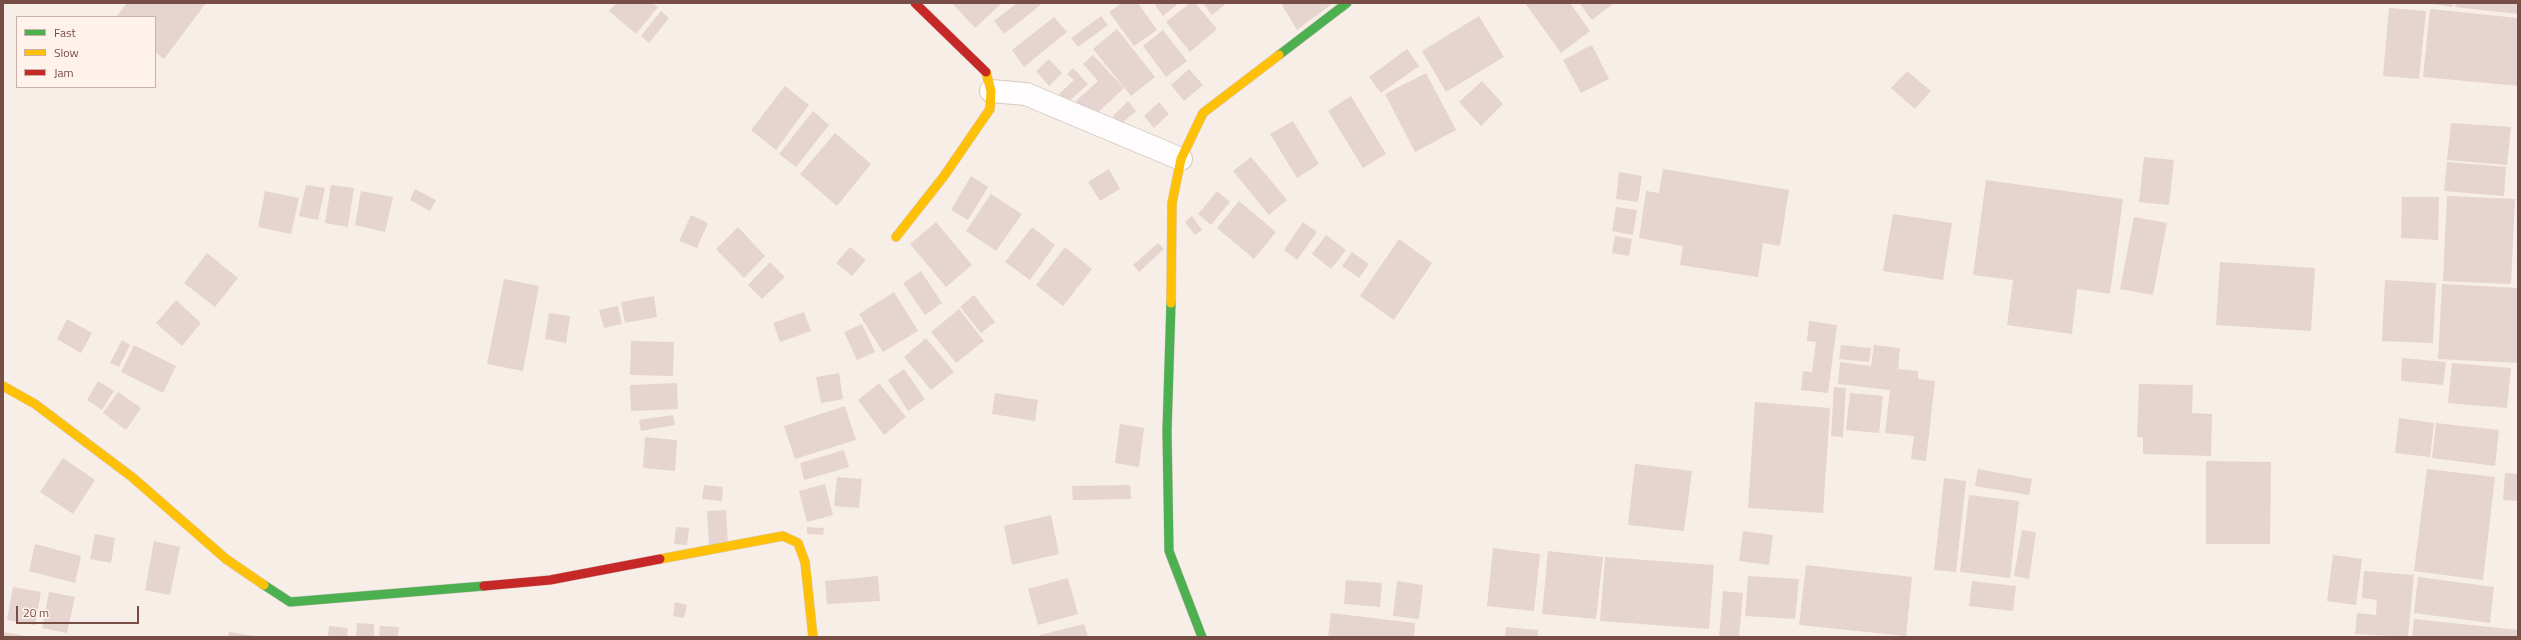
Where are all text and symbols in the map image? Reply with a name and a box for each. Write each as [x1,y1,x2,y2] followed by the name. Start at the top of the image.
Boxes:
[16,16,156,88] legend
[54,23,76,42] text: Fast
[54,43,79,62] text: Slow
[54,63,74,82] text: Jam
[18,598,141,624] scale bar
[23,603,49,622] text: 20 m

